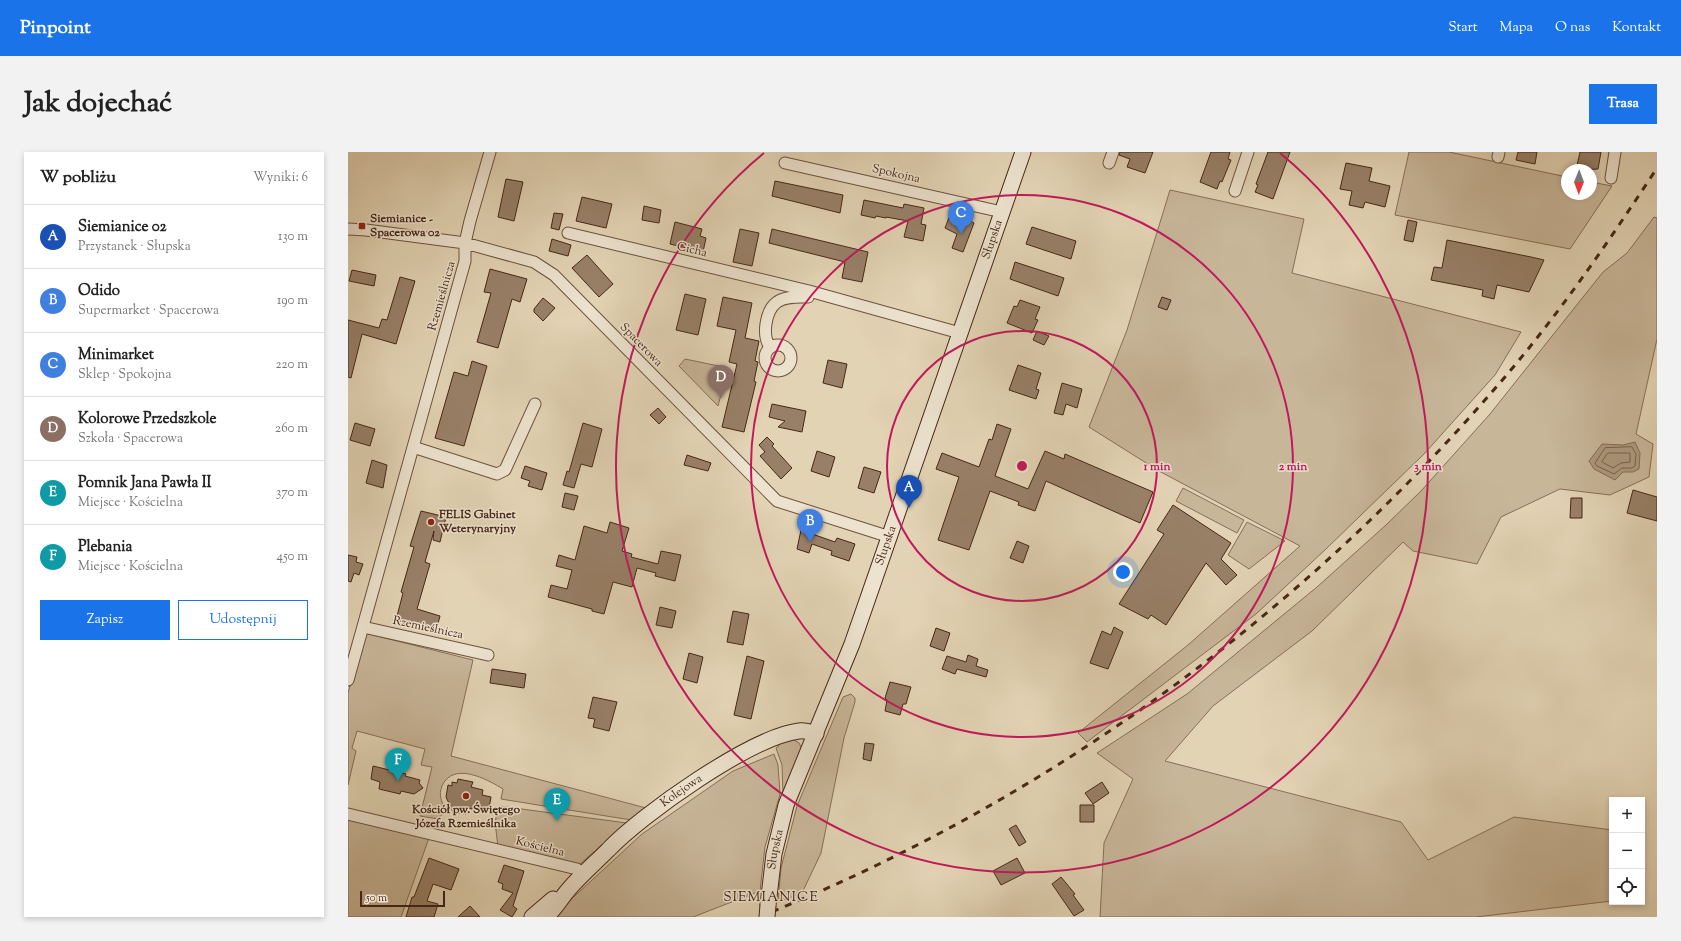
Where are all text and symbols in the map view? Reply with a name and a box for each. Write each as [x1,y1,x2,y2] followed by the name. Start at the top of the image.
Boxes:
[20,15,91,42] text: Pinpoint
[1448,18,1478,38] text: Start
[1500,18,1533,38] text: Mapa
[1555,18,1590,38] text: O nas
[1612,18,1661,38] text: Kontakt
[24,84,172,124] text: Jak dojechać
[1589,84,1657,124] button: Trasa
[870,160,922,188] street label: Spokojna
[1561,164,1597,200] north arrow
[40,166,116,190] text: W pobliżu
[253,169,308,187] text: Wyniki: 6
[948,201,974,234] pin: C
[370,210,440,242] place label: Siemianice - Spacerowa 02
[78,217,167,238] text: Siemianice 02
[977,217,1008,262] street label: Słupska
[357,221,367,231] marker: Siemianice - Spacerowa 02
[48,228,58,246] text: A
[278,228,308,246] text: 130 m
[78,238,191,256] text: Przystanek · Słupska
[675,238,710,263] street label: Cicha
[423,259,461,333] street label: Rzemieślnicza
[78,281,120,302] text: Odido
[49,292,57,310] text: B
[277,292,308,310] text: 190 m
[78,302,219,320] text: Supermarket · Spacerowa
[615,319,667,372] street label: Spacerowa
[78,345,154,366] text: Minimarket
[48,356,58,374] text: C
[275,356,308,374] text: 220 m
[708,365,734,398] pin: D
[78,366,172,384] text: Sklep · Spokojna
[78,409,217,430] text: Kolorowe Przedszkole
[48,420,58,438] text: D
[275,420,308,438] text: 260 m
[78,430,183,448] text: Szkoła · Spacerowa
[1142,458,1171,476] text: 1 min
[1279,458,1308,476] text: 2 min
[1414,458,1443,476] text: 3 min
[1015,459,1029,473] centre of rings
[78,473,211,494] text: Pomnik Jana Pawła II
[896,475,922,508] pin: A
[49,484,57,502] text: E
[276,484,308,502] text: 370 m
[78,494,183,512] text: Miejsce · Kościelna
[438,506,516,538] place label: FELIS Gabinet Weterynaryjny
[797,509,823,542] pin: B
[426,517,436,527] marker: FELIS Gabinet Weterynaryjny
[871,523,902,568] street label: Słupska
[78,537,133,558] text: Plebania
[49,548,57,566] text: F
[277,548,308,566] text: 450 m
[78,558,183,576] text: Miejsce · Kościelna
[1113,562,1133,582] your location
[40,600,170,640] button: Zapisz
[178,600,308,640] button: Udostępnij
[391,612,465,644] street label: Rzemieślnicza
[385,748,411,781] pin: F
[657,770,707,812] street label: Kolejowa
[544,788,570,821] pin: E
[461,791,471,801] marker: Kościół pw. Świętego Józefa Rzemieślnika
[1609,797,1645,905] map controls
[1609,797,1645,833] button: +
[411,801,520,833] place label: Kościół pw. Świętego Józefa Rzemieślnika
[763,827,789,871] street label: Słupska
[514,832,567,862] street label: Kościelna
[1609,833,1645,869] button: −
[1609,869,1645,905] button: locate
[723,888,819,908] district label: SIEMIANICE
[360,889,445,908] scale bar
[366,890,387,906] text: 50 m

